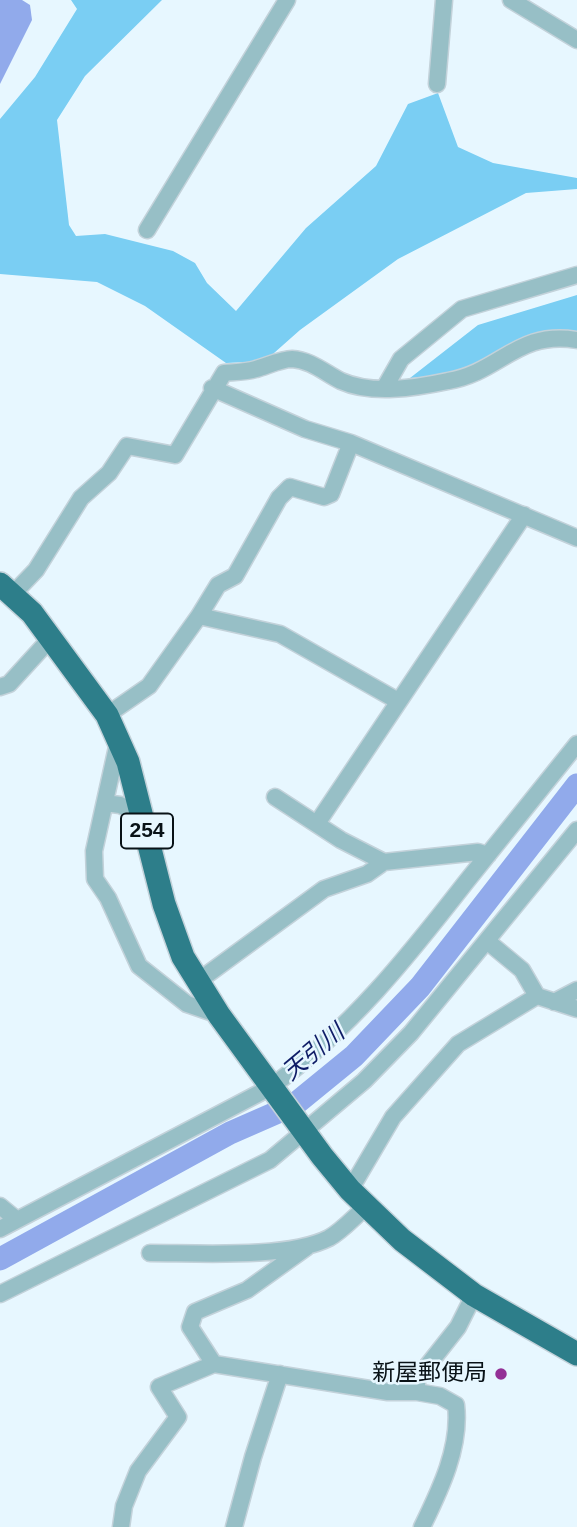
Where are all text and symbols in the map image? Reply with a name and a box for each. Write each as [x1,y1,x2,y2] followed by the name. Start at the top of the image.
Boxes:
[121,814,173,848] road number: 254
[277,1019,351,1087] water label: 天引川
[372,1360,487,1388] place label: 新屋郵便局
[493,1366,509,1382] marker: 新屋郵便局

